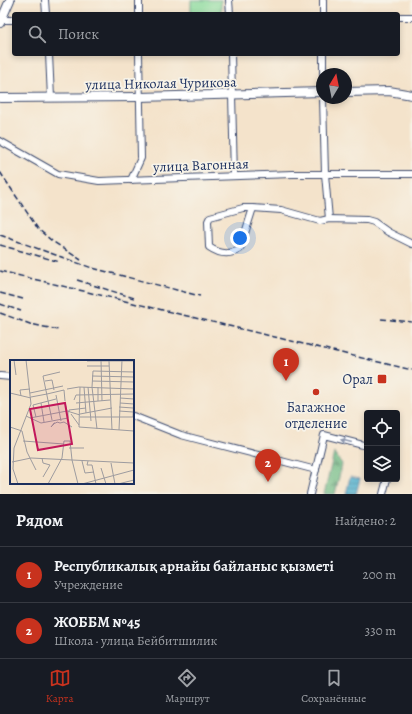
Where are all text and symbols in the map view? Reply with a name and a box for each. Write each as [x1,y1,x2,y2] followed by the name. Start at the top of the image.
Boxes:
[12,12,400,56] search box
[26,23,48,45] icon: search
[58,24,99,44] text: Поиск
[316,68,352,104] north arrow
[84,73,237,94] street label: улица Николая Чурикова
[152,154,249,177] street label: улица Вагонная
[230,228,250,248] your location
[273,348,299,381] pin: 1
[10,360,134,484] inset map
[343,370,373,389] place label: Орал
[376,373,388,385] marker: Орал
[311,387,321,397] marker: Багажное отделение
[285,398,347,433] place label: Багажное отделение
[364,410,400,482] map controls
[364,410,400,446] button: locate
[339,437,352,443] one-way arrow
[364,446,400,482] button: layers
[255,449,281,482] pin: 2
[16,509,63,532] text: Рядом
[335,512,396,529] text: Найдено: 2
[54,556,334,576] text: Республикалық арнайы байланыс қызметі
[27,566,31,583] text: 1
[363,566,396,583] text: 200 m
[54,576,123,593] text: Учреждение
[54,612,140,632] text: ЖОББМ №45
[26,622,32,639] text: 2
[365,622,396,639] text: 330 m
[54,632,217,649] text: Школа · улица Бейбитшилик
[46,667,74,706] tab: Карта
[165,667,210,706] tab: Маршрут
[301,667,366,706] tab: Сохранённые

